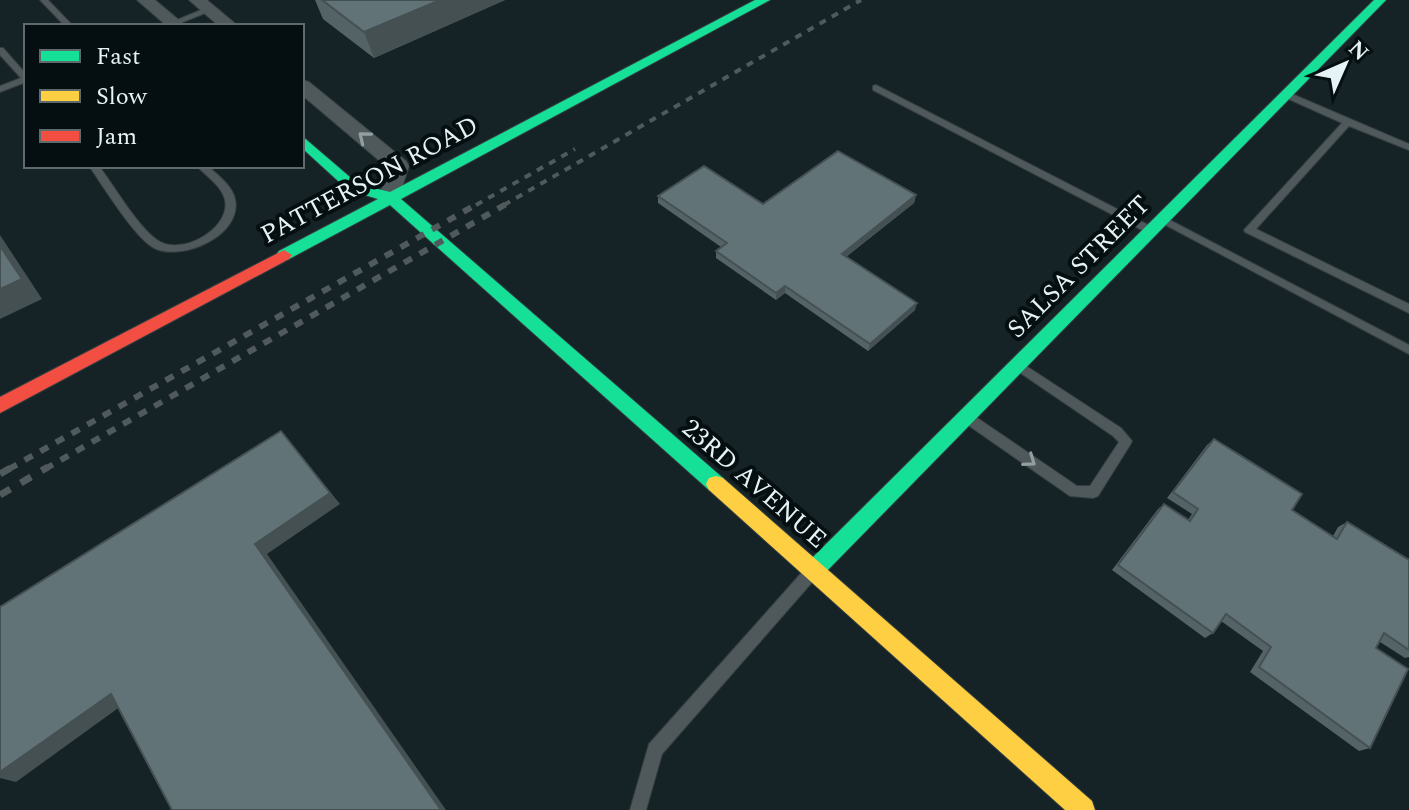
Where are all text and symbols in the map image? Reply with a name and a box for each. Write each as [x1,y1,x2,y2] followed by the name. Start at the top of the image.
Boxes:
[24,24,304,168] legend
[1305,24,1385,104] north arrow
[1340,33,1376,69] text: N
[96,39,141,75] text: Fast
[96,79,148,115] text: Slow
[253,105,486,254] street label: PATTERSON ROAD
[96,119,137,155] text: Jam
[359,132,373,147] one-way arrow
[998,186,1160,348] street label: SALSA STREET
[673,409,836,558] street label: 23RD AVENUE
[1022,451,1036,466] one-way arrow

